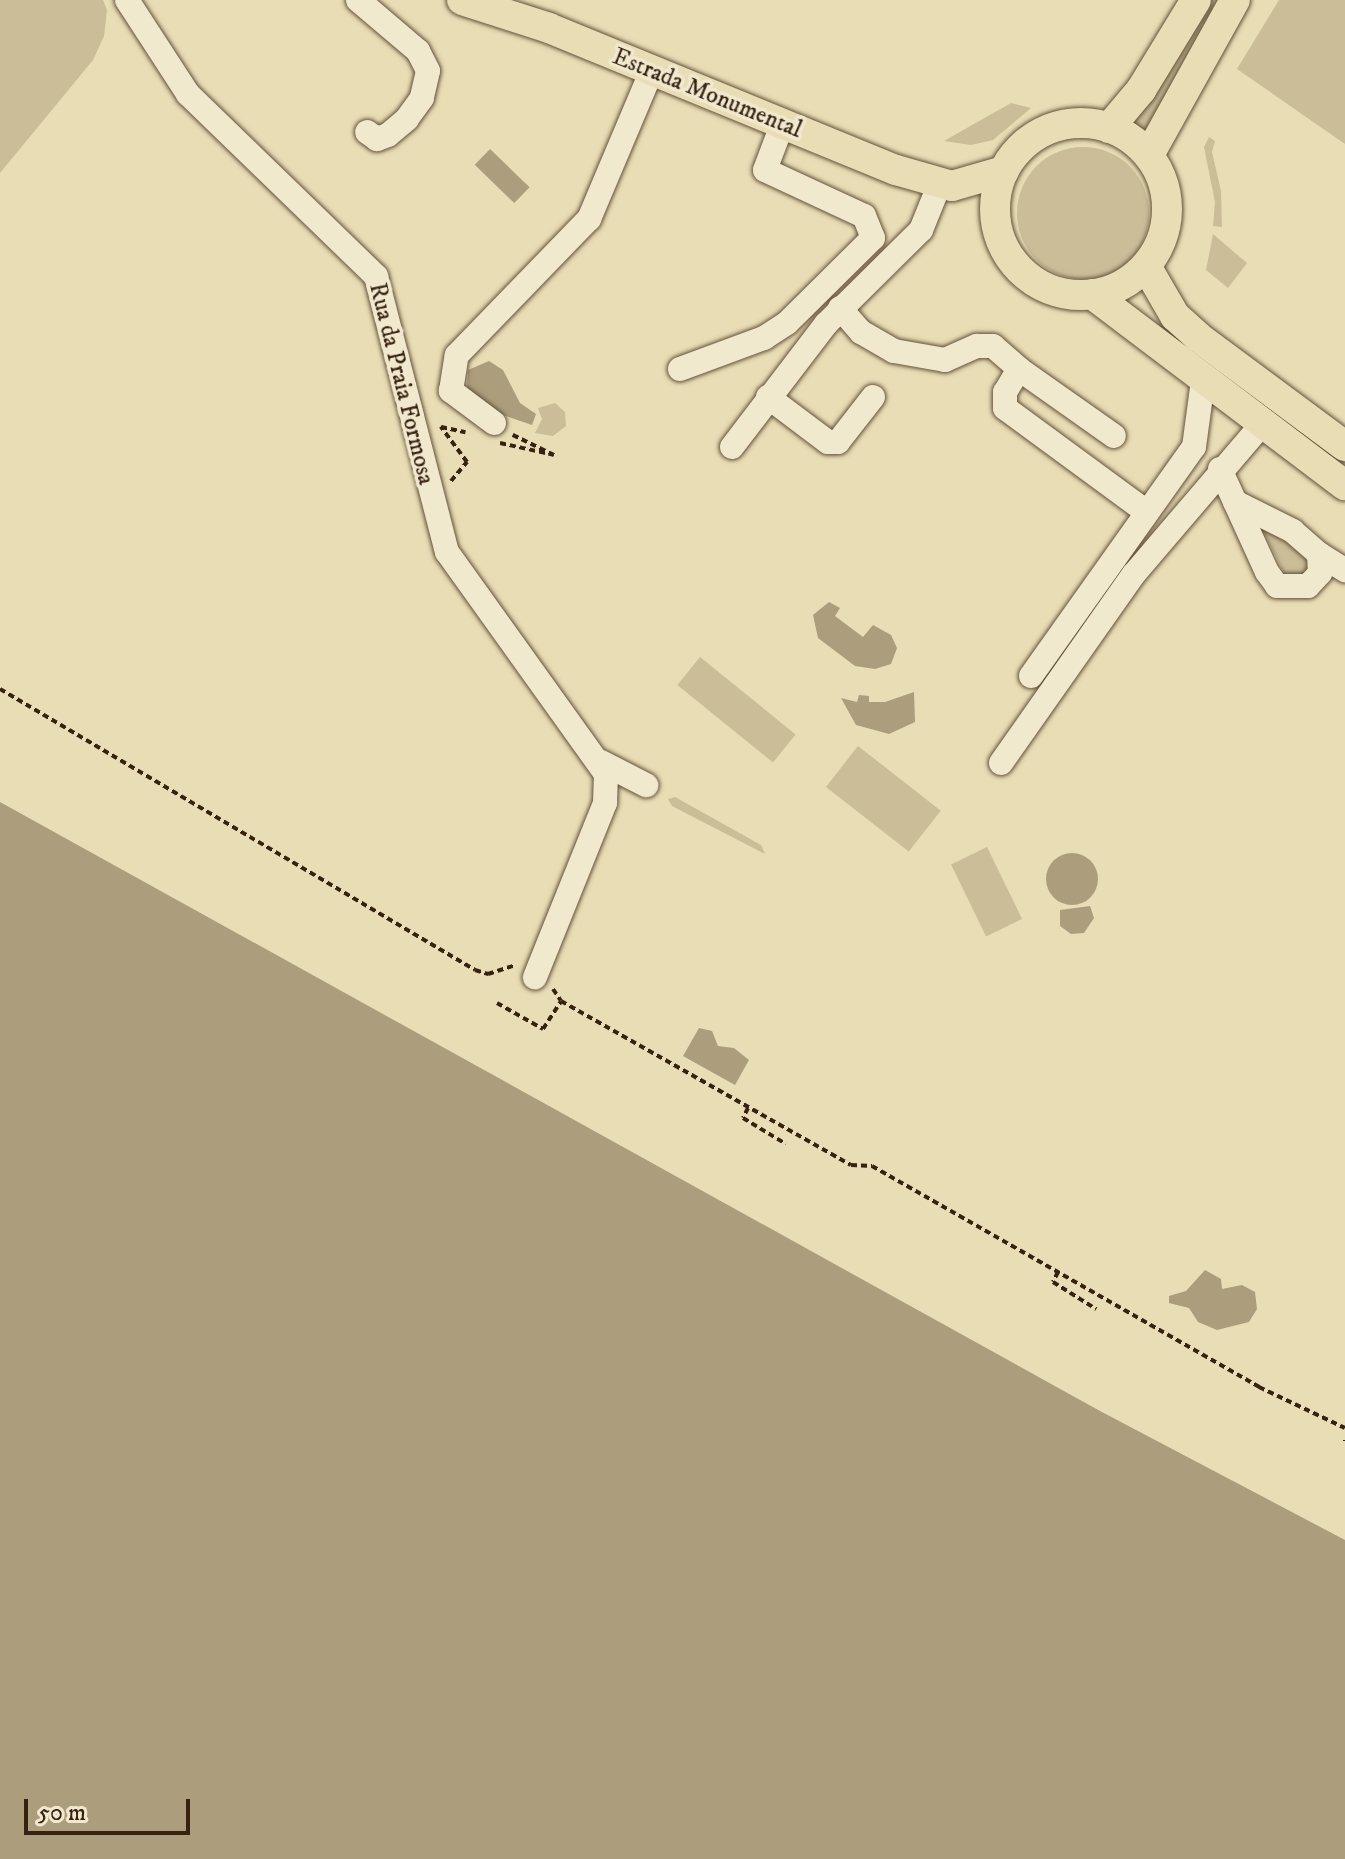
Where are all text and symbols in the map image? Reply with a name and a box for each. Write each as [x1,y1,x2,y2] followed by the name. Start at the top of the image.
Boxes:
[608,43,806,145] street label: Estrada Monumental
[362,280,440,488] street label: Rua da Praia Formosa
[28,1783,194,1833] scale bar
[38,1798,86,1828] text: 50 m

